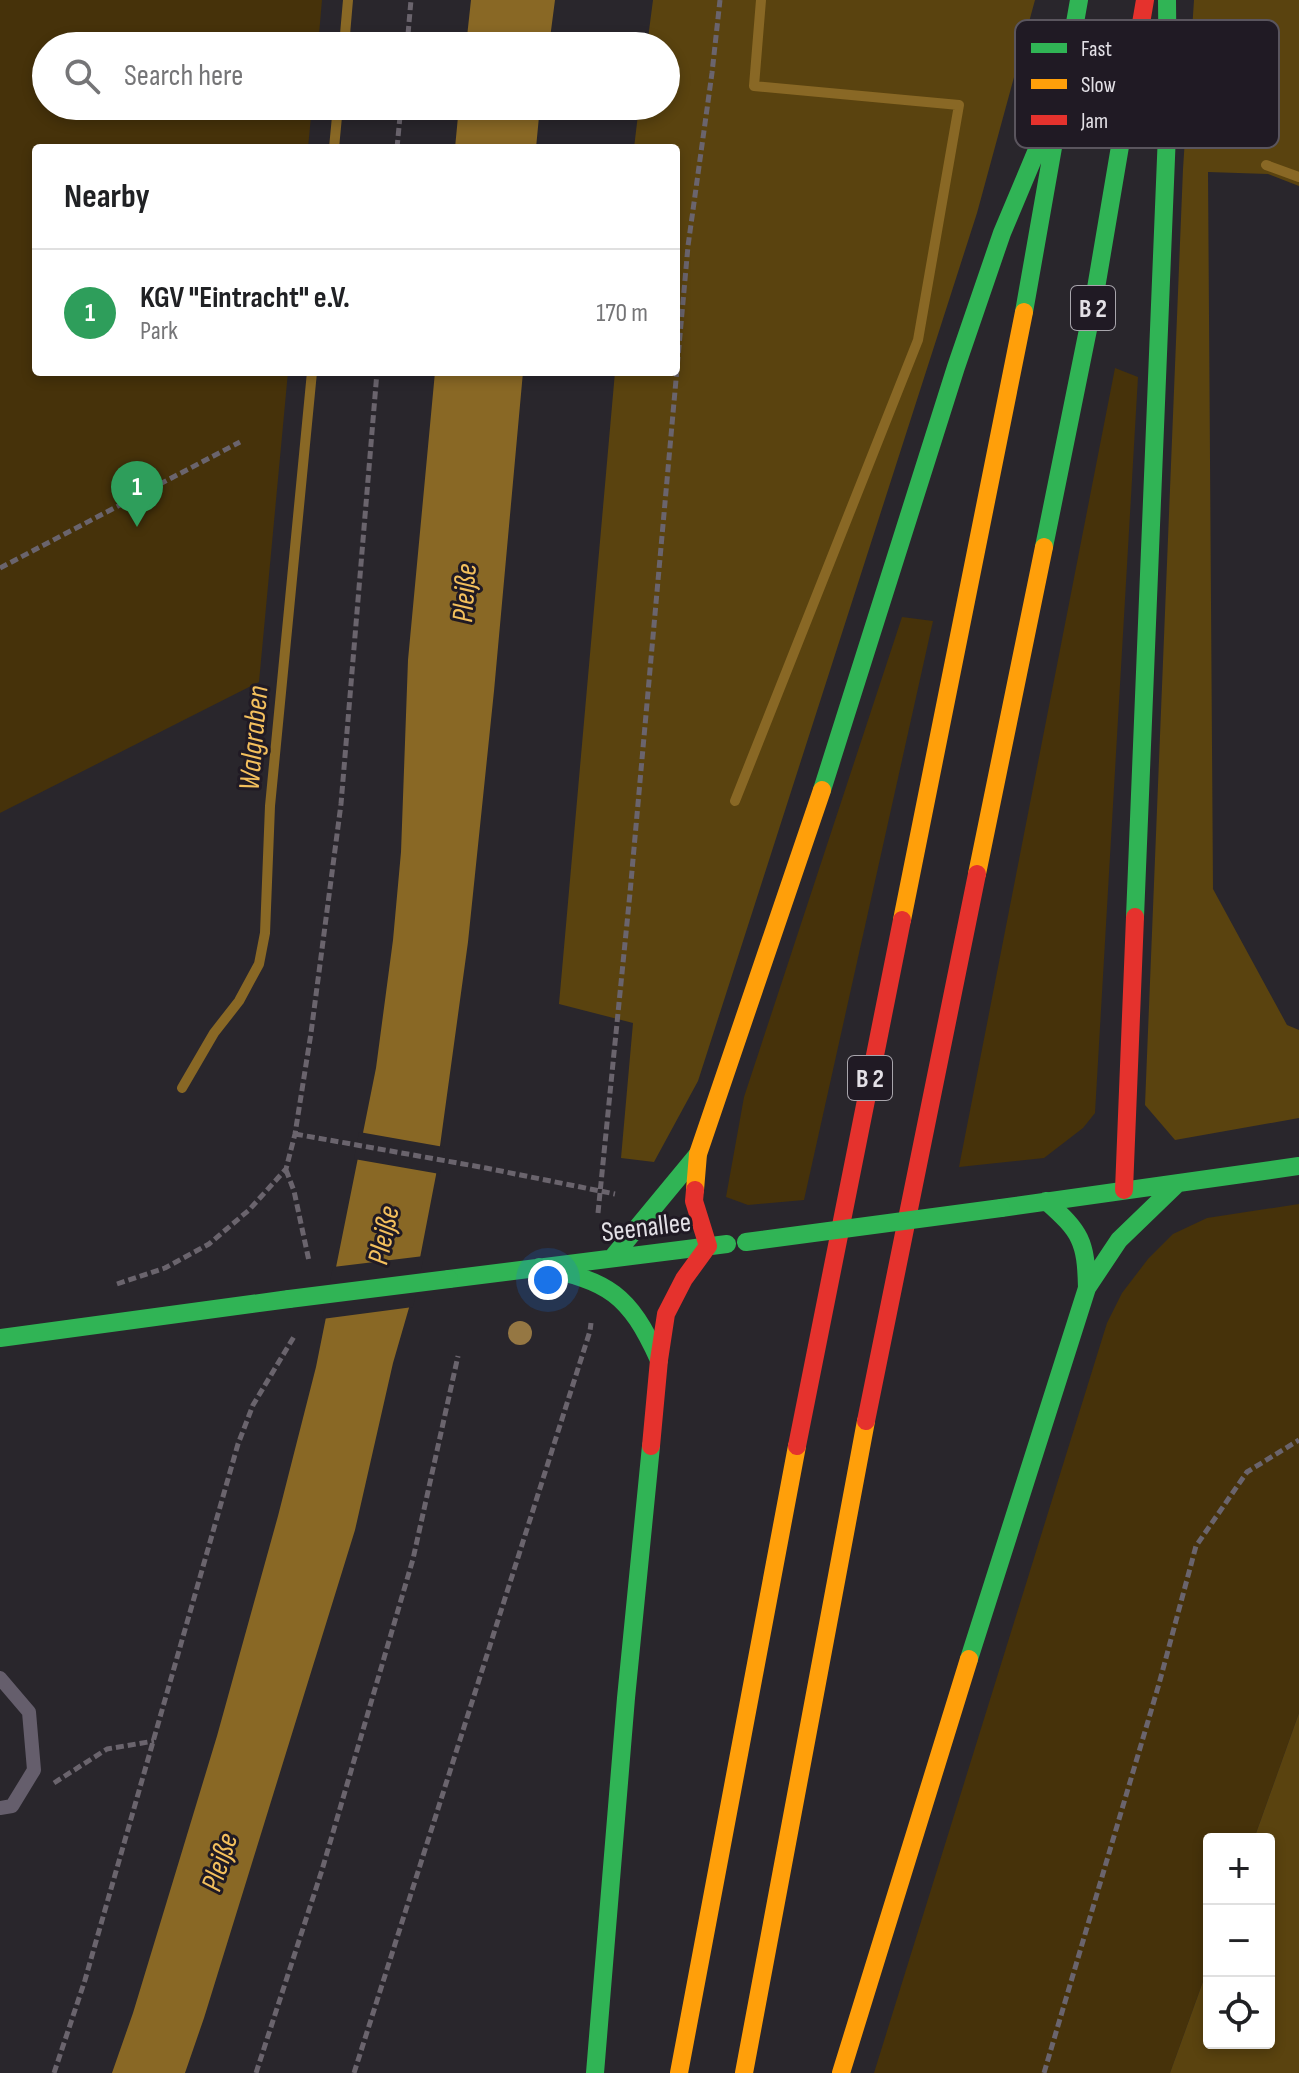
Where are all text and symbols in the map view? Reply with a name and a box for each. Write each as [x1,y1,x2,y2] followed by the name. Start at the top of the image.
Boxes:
[1015,20,1279,148] legend
[32,32,680,120] search box
[1081,36,1112,63] text: Fast
[60,54,104,98] icon: search
[124,58,243,94] text: Search here
[1081,72,1116,99] text: Slow
[1080,108,1108,135] text: Jam
[64,176,150,217] text: Nearby
[140,280,350,316] text: KGV "Eintracht" e.V.
[1071,286,1115,330] road number: B 2
[85,298,95,329] text: 1
[596,298,648,329] text: 170 m
[140,316,178,347] text: Park
[111,461,163,527] pin: 1
[445,562,485,624] water label: Pleiße
[231,684,277,792] water label: Walgraben
[848,1056,892,1100] road number: B 2
[360,1202,408,1268] water label: Pleiße
[599,1206,693,1249] street label: Seenallee
[528,1260,568,1300] your location
[194,1828,246,1896] water label: Pleiße
[1203,1833,1275,2049] map controls
[1203,1833,1275,1905] button: +
[1203,1905,1275,1977] button: −
[1203,1977,1275,2049] button: locate

